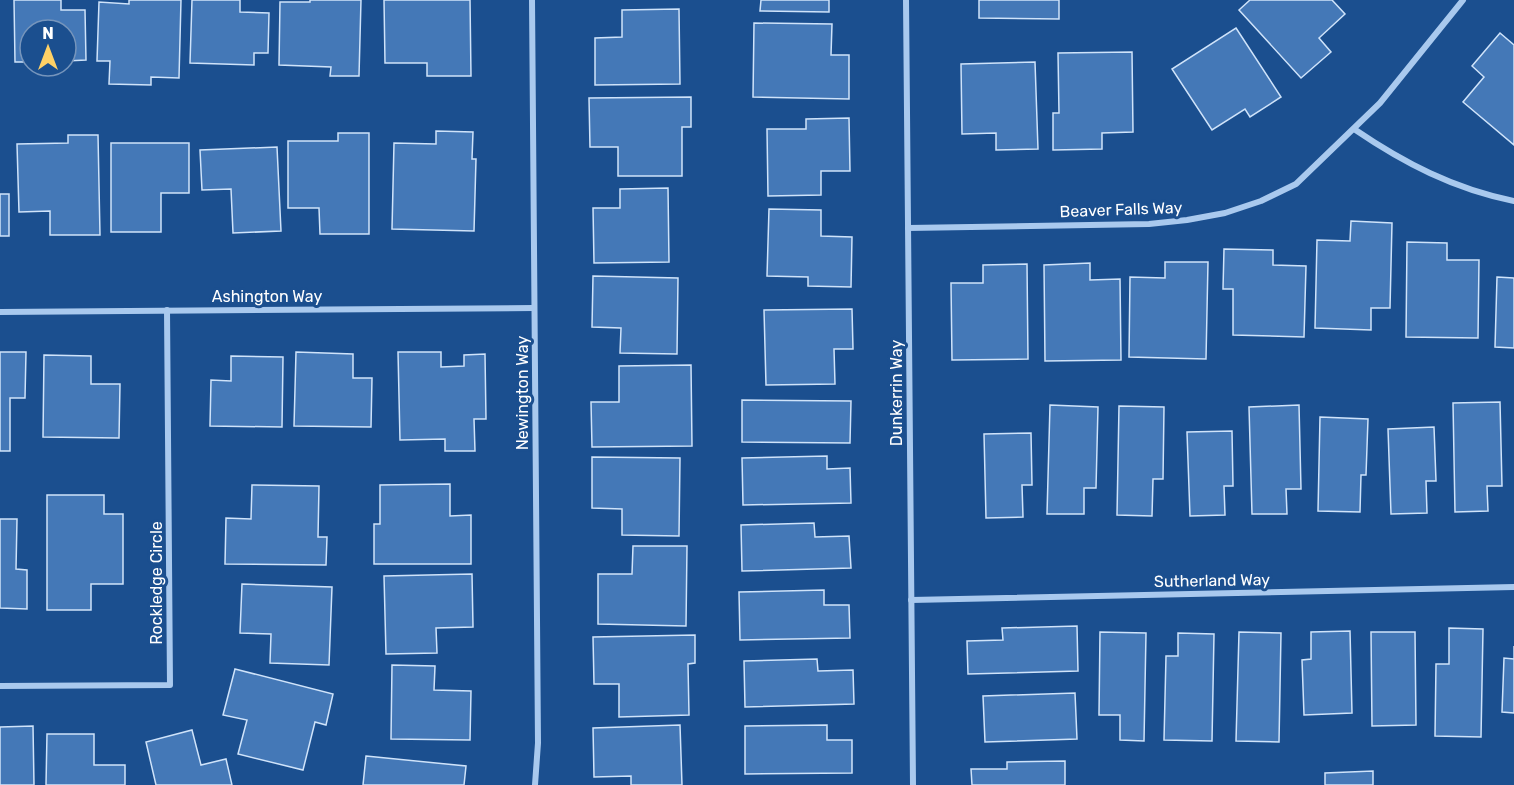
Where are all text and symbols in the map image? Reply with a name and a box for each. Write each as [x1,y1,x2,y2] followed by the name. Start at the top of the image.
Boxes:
[18,18,78,78] north arrow
[42,24,54,43] text: N
[1059,198,1183,221] street label: Beaver Falls Way
[212,287,322,306] street label: Ashington Way
[513,336,532,450] street label: Newington Way
[887,340,906,446] street label: Dunkerrin Way
[147,521,166,645] street label: Rockledge Circle
[1154,570,1270,591] street label: Sutherland Way

